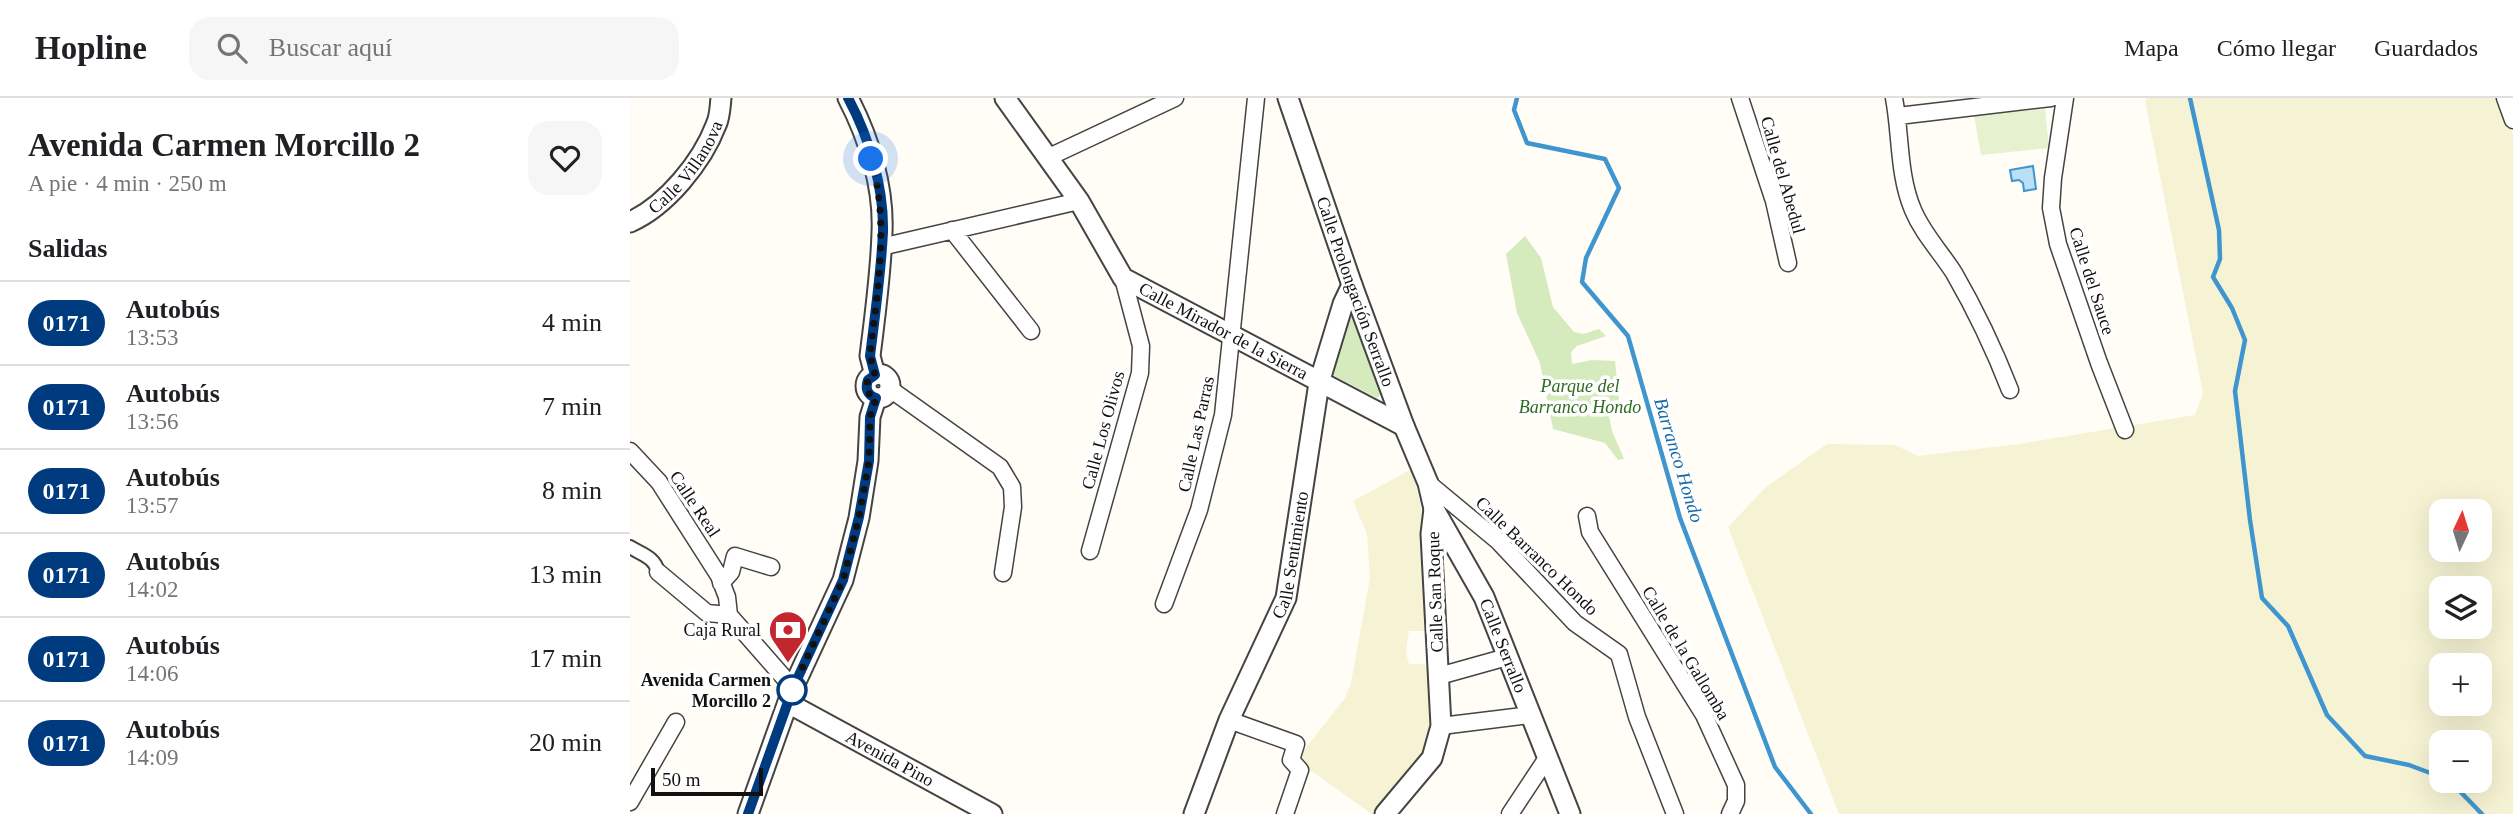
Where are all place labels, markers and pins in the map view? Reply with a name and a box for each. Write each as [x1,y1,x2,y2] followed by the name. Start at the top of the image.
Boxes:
[767,609,809,664] bank icon: Caja Rural
[684,620,761,640] place label: Caja Rural
[641,670,771,711] place label: Avenida Carmen Morcillo 2
[777,675,807,705] marker: Avenida Carmen Morcillo 2

